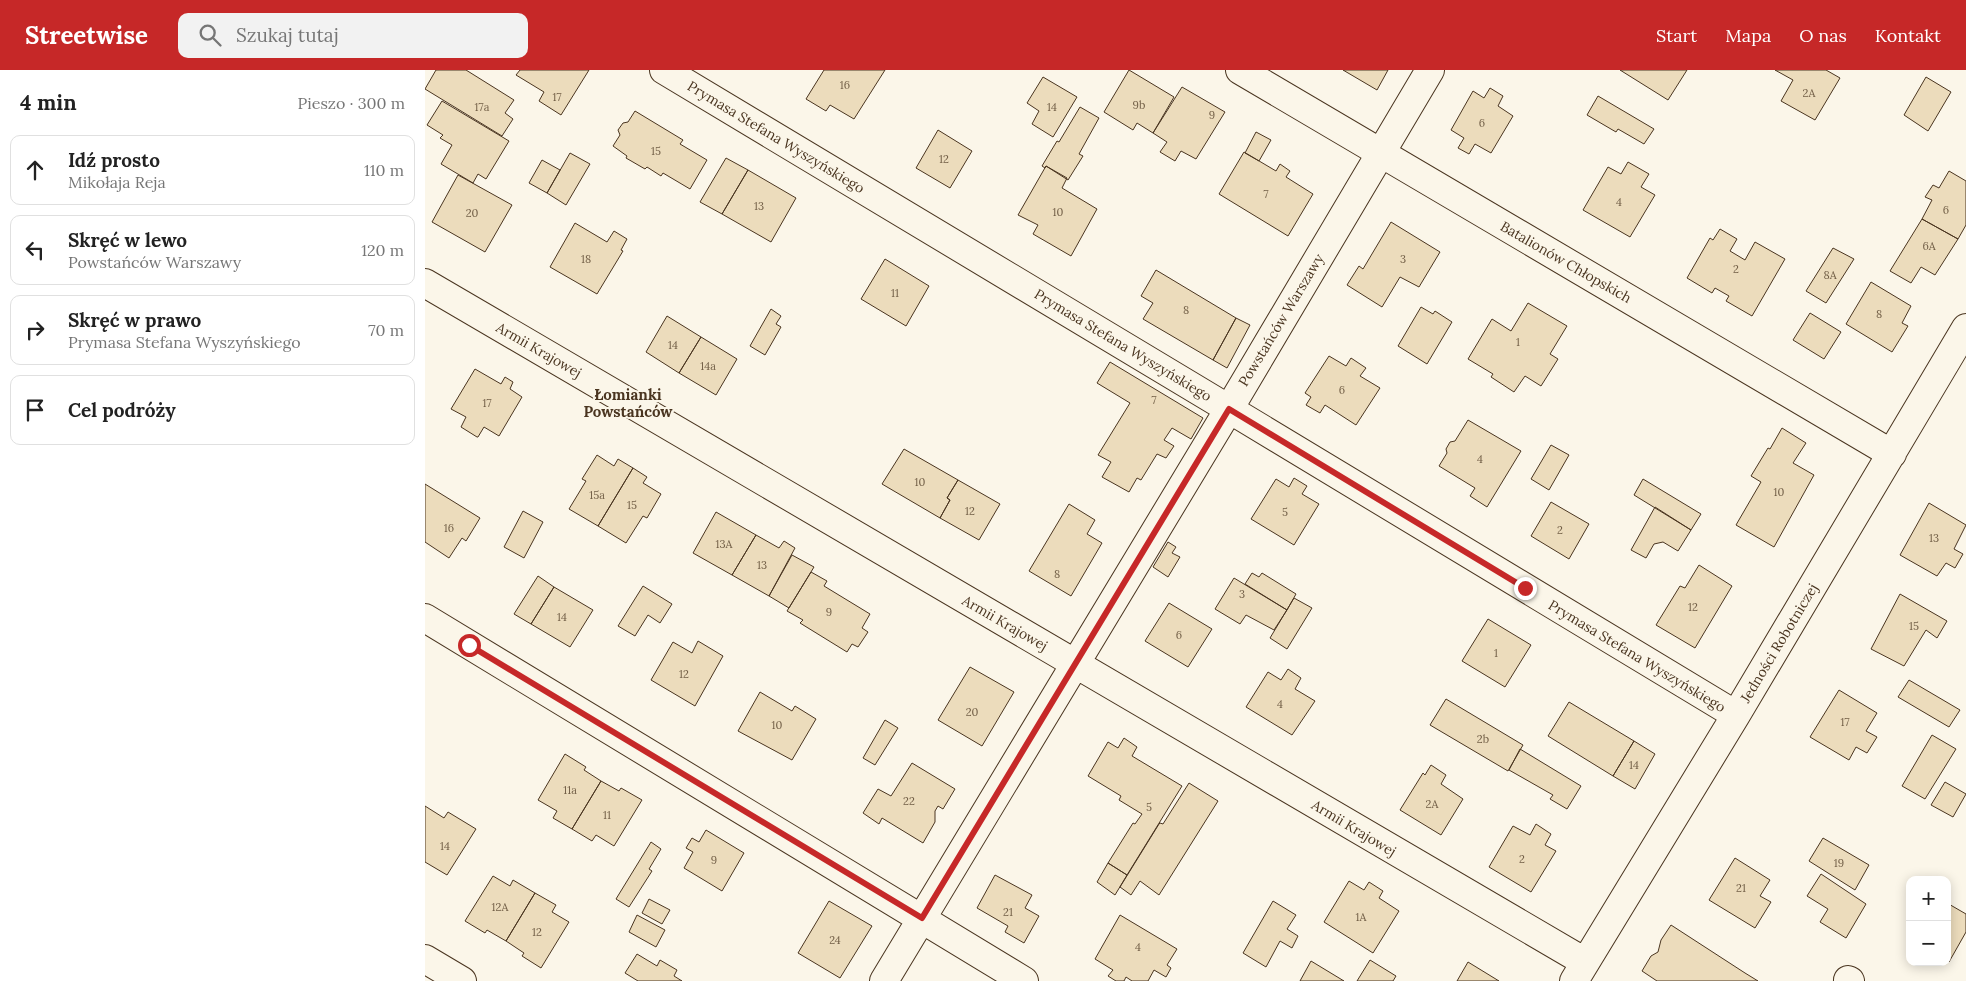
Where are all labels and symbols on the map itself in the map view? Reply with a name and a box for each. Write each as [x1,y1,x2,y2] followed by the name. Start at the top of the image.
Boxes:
[684,77,868,197] street label: Prymasa Stefana Wyszyńskiego
[840,78,850,92] house number: 16
[1803,86,1817,100] house number: 2A
[552,90,562,104] house number: 17
[1133,98,1145,112] house number: 9b
[475,100,490,114] house number: 17a
[1047,100,1057,114] house number: 14
[1209,108,1215,122] house number: 9
[1479,116,1485,130] house number: 6
[651,144,661,158] house number: 15
[939,152,949,166] house number: 12
[1263,187,1269,201] house number: 7
[1616,195,1622,209] house number: 4
[754,199,764,213] house number: 13
[1943,203,1949,217] house number: 6
[1053,205,1064,219] house number: 10
[466,206,479,220] house number: 20
[1497,217,1635,307] street label: Batalionów Chłopskich
[1922,239,1937,253] house number: 6A
[1234,250,1328,390] street label: Powstańców Warszawy
[581,252,591,266] house number: 18
[1400,252,1406,266] house number: 3
[1733,262,1739,276] house number: 2
[1823,268,1838,282] house number: 8A
[1031,285,1215,405] street label: Prymasa Stefana Wyszyńskiego
[891,286,899,300] house number: 11
[1183,303,1189,317] house number: 8
[1876,307,1882,321] house number: 8
[492,318,585,382] street label: Armii Krajowej
[1516,335,1520,349] house number: 1
[668,338,678,352] house number: 14
[700,359,716,373] house number: 14a
[1339,383,1345,397] house number: 6
[583,385,673,421] district label: Łomianki Powstańców
[1151,393,1157,407] house number: 7
[482,396,492,410] house number: 17
[1477,452,1483,466] house number: 4
[915,475,926,489] house number: 10
[1774,485,1785,499] house number: 10
[589,488,605,502] house number: 15a
[627,498,637,512] house number: 15
[965,504,975,518] house number: 12
[1282,505,1288,519] house number: 5
[444,521,454,535] house number: 16
[1557,523,1563,537] house number: 2
[1929,531,1939,545] house number: 13
[715,537,734,551] house number: 13A
[757,558,767,572] house number: 13
[1054,567,1060,581] house number: 8
[1514,577,1537,600] route end
[1736,580,1822,707] street label: Jedności Robotniczej
[1239,587,1245,601] house number: 3
[958,591,1051,655] street label: Armii Krajowej
[1545,596,1729,716] street label: Prymasa Stefana Wyszyńskiego
[1688,600,1698,614] house number: 12
[826,605,832,619] house number: 9
[557,610,567,624] house number: 14
[1909,619,1919,633] house number: 15
[1176,628,1182,642] house number: 6
[458,634,481,657] route start
[1494,646,1498,660] house number: 1
[679,667,689,681] house number: 12
[1277,697,1283,711] house number: 4
[966,705,979,719] house number: 20
[1840,715,1850,729] house number: 17
[772,718,783,732] house number: 10
[1477,732,1489,746] house number: 2b
[1629,758,1639,772] house number: 14
[563,783,577,797] house number: 11a
[903,794,915,808] house number: 22
[1308,795,1400,860] street label: Armii Krajowej
[1426,797,1440,811] house number: 2A
[1146,800,1152,814] house number: 5
[603,808,611,822] house number: 11
[440,839,450,853] house number: 14
[1519,852,1525,866] house number: 2
[711,853,717,867] house number: 9
[1834,856,1844,870] house number: 19
[1736,881,1746,895] house number: 21
[492,900,510,914] house number: 12A
[1003,905,1013,919] house number: 21
[1355,910,1368,924] house number: 1A
[532,925,542,939] house number: 12
[829,933,841,947] house number: 24
[1135,940,1141,954] house number: 4

